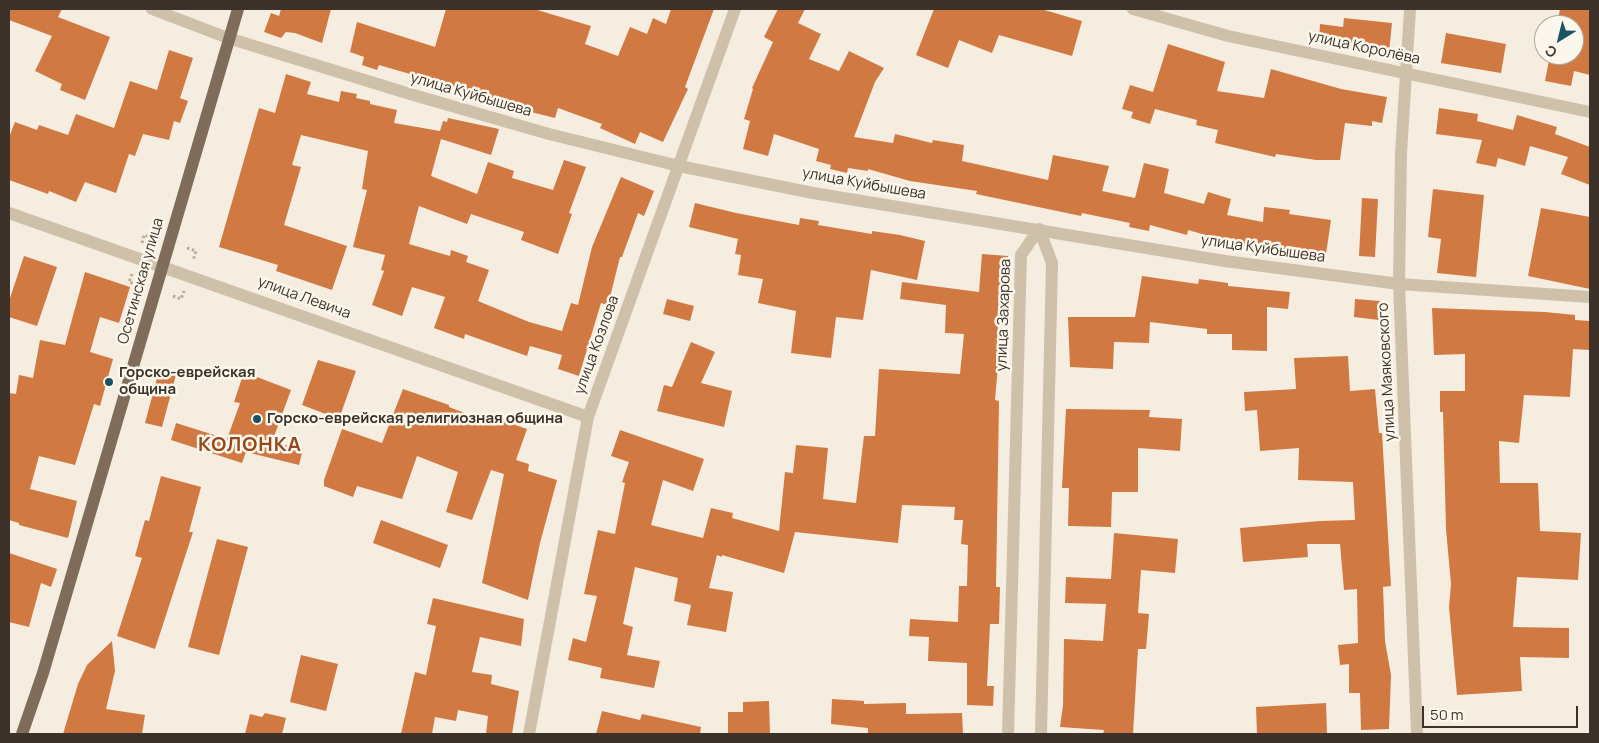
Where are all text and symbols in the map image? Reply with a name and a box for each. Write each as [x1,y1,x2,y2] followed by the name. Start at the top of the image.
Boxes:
[1534,15,1584,65] north arrow
[1306,27,1422,69] street label: улица Королёва
[1541,41,1560,62] text: С
[408,69,534,121] street label: улица Куйбышева
[801,164,927,204] street label: улица Куйбышева
[114,216,168,346] street label: Осетинская улица
[1200,231,1326,267] street label: улица Куйбышева
[993,258,1015,372] street label: улица Захарова
[255,273,353,323] street label: улица Левича
[571,293,623,397] street label: улица Козлова
[1374,302,1400,442] street label: улица Маяковского
[119,364,256,399] place label: Горско-еврейская община
[103,376,115,388] marker: Горско-еврейская община
[267,410,563,428] place label: Горско-еврейская религиозная община
[251,413,263,425] marker: Горско-еврейская религиозная община
[197,433,303,457] district label: КОЛОНКА
[1424,696,1580,728] scale bar
[1430,704,1464,725] text: 50 m

